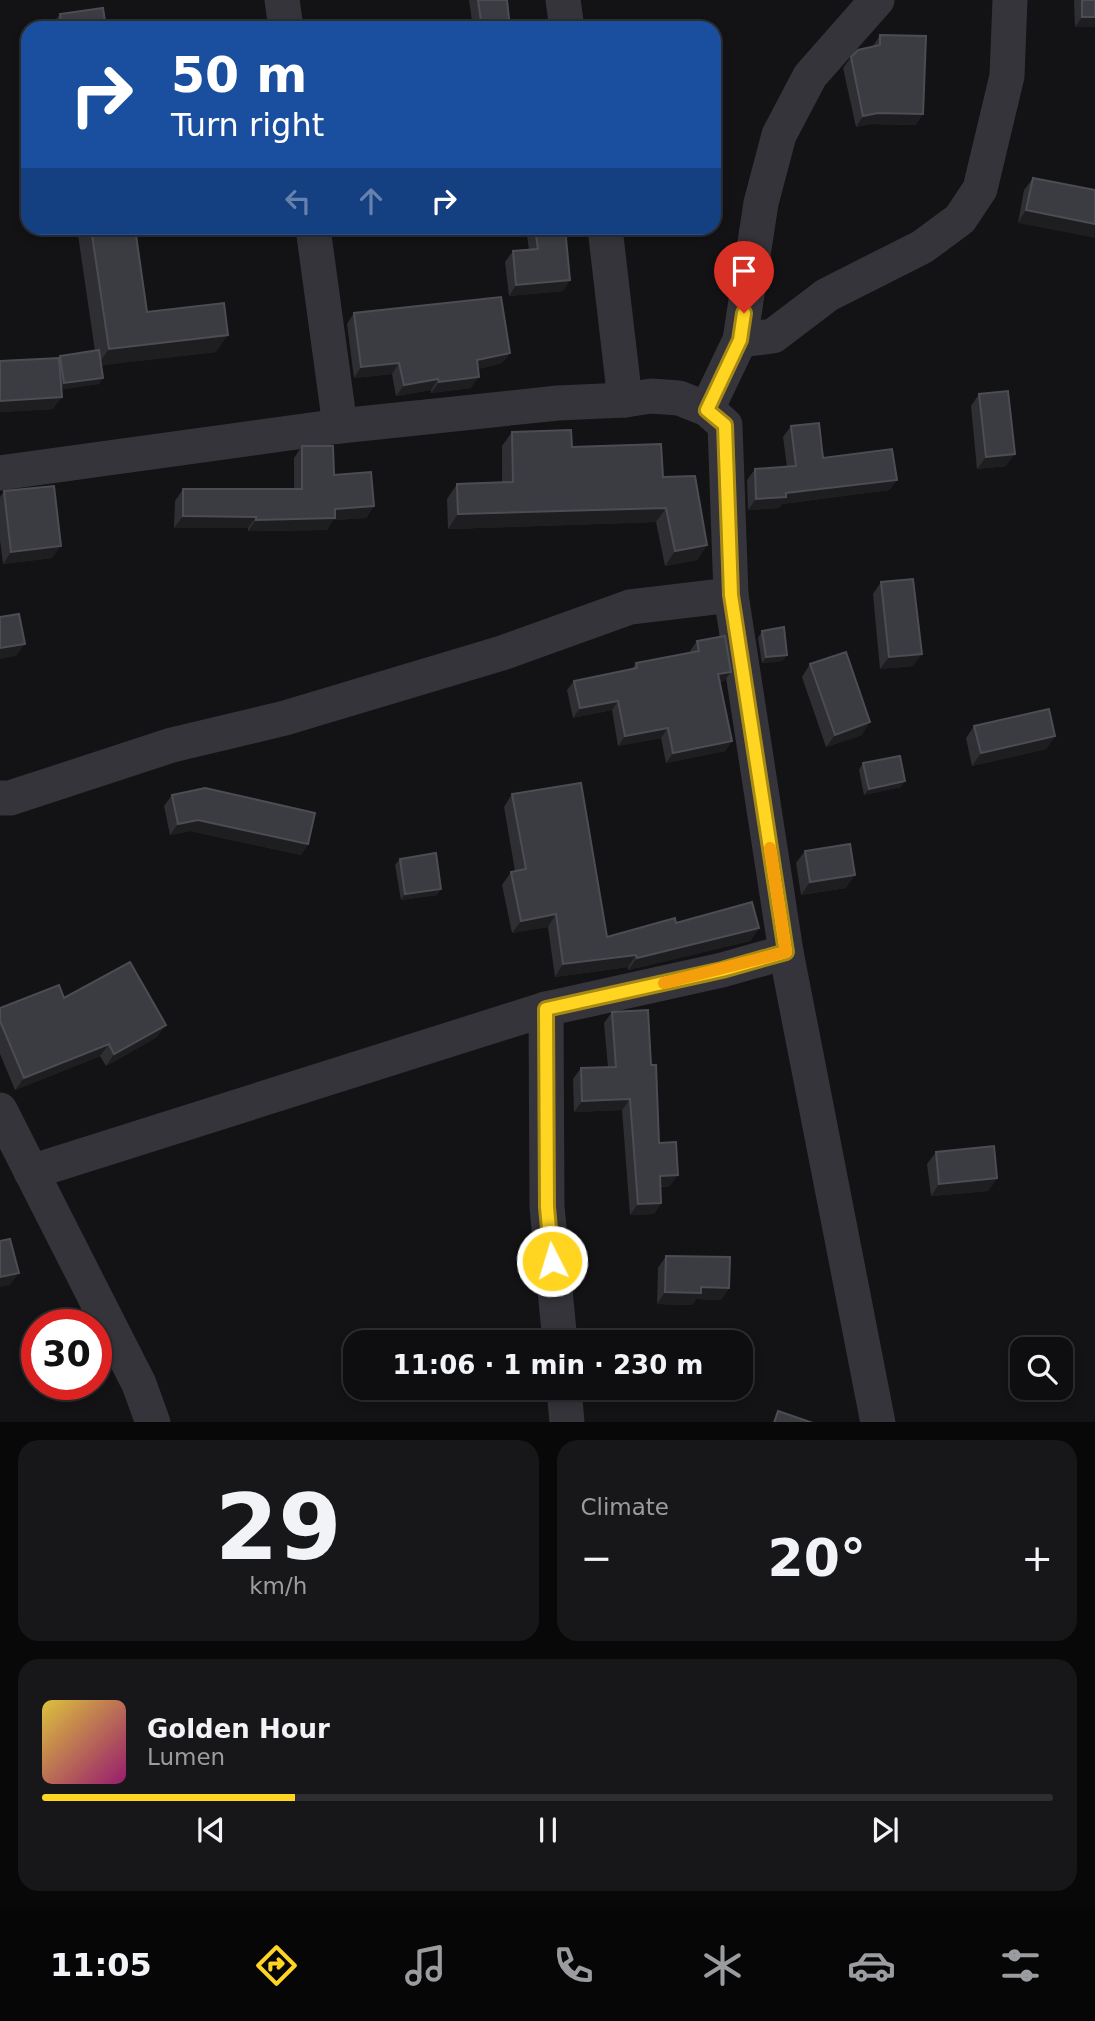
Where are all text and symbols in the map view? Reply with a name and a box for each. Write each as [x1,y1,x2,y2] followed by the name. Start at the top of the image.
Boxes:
[171,47,307,104] text: 50 m
[56,49,147,140] icon: right
[171,106,324,144] text: Turn right
[279,182,317,220] icon: left
[352,182,390,220] icon: ahead
[425,182,463,220] icon: right
[714,241,774,313] pin
[725,252,763,290] icon: arrive
[515,1224,589,1298] position arrow
[21,1309,112,1400] speed limit sign: 30
[1010,1337,1073,1400] map controls
[1010,1337,1073,1400] button: search
[393,1350,703,1380] text: 11:06 · 1 min · 230 m
[215,1475,342,1580] text: 29
[581,1494,669,1520] text: Climate
[768,1528,866,1588] text: 20°
[581,1536,612,1580] text: −
[1021,1536,1053,1580] text: +
[249,1573,307,1599] text: km/h
[147,1714,330,1744] text: Golden Hour
[147,1744,225,1770] text: Lumen
[192,1811,230,1849] icon: previous
[529,1811,567,1849] icon: pause
[866,1811,904,1849] icon: next
[252,1941,301,1990] icon: directions
[401,1941,450,1990] icon: music
[549,1941,598,1990] icon: phone
[698,1941,747,1990] icon: climate
[847,1941,896,1990] icon: car
[996,1941,1045,1990] icon: filters
[50,1946,152,1984] text: 11:05

